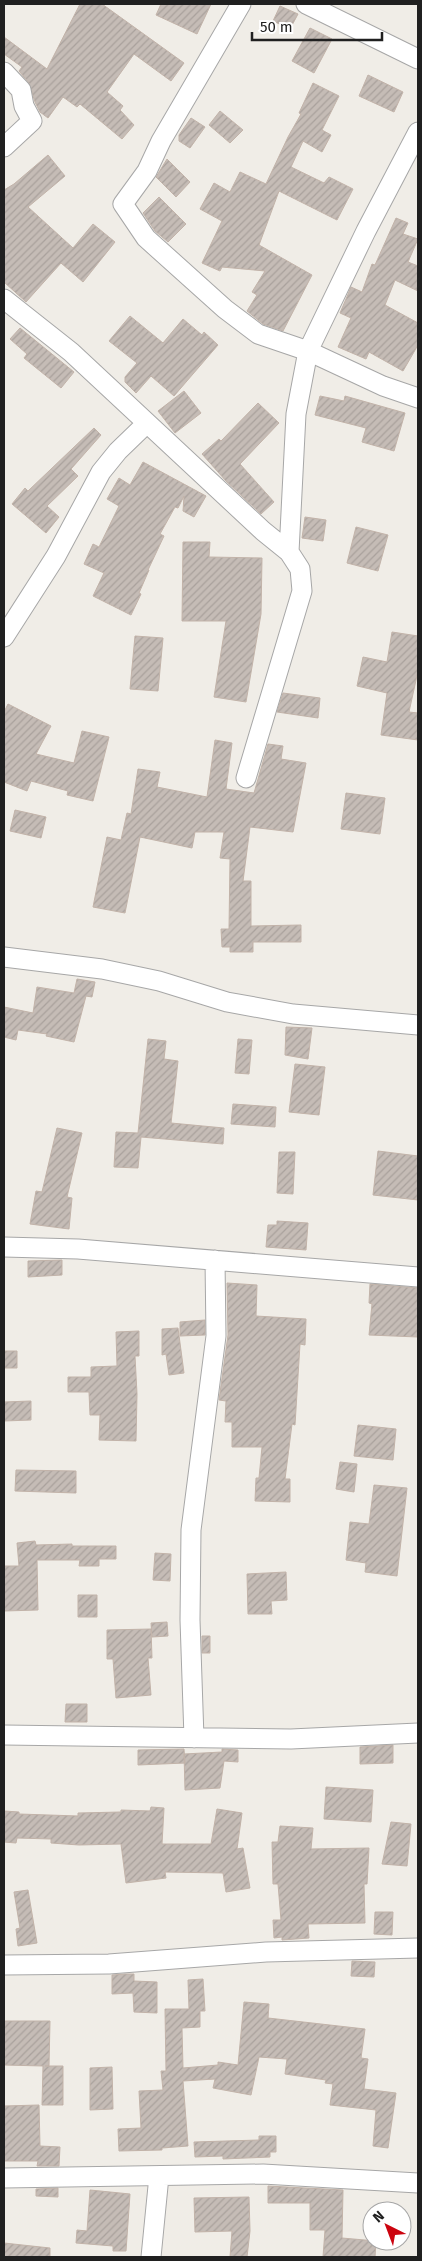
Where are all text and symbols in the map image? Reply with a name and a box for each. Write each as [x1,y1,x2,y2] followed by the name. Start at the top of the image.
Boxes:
[252,10,382,42] scale bar
[260,18,293,36] text: 50 m
[362,2201,412,2251] north arrow
[369,2207,388,2226] text: N

